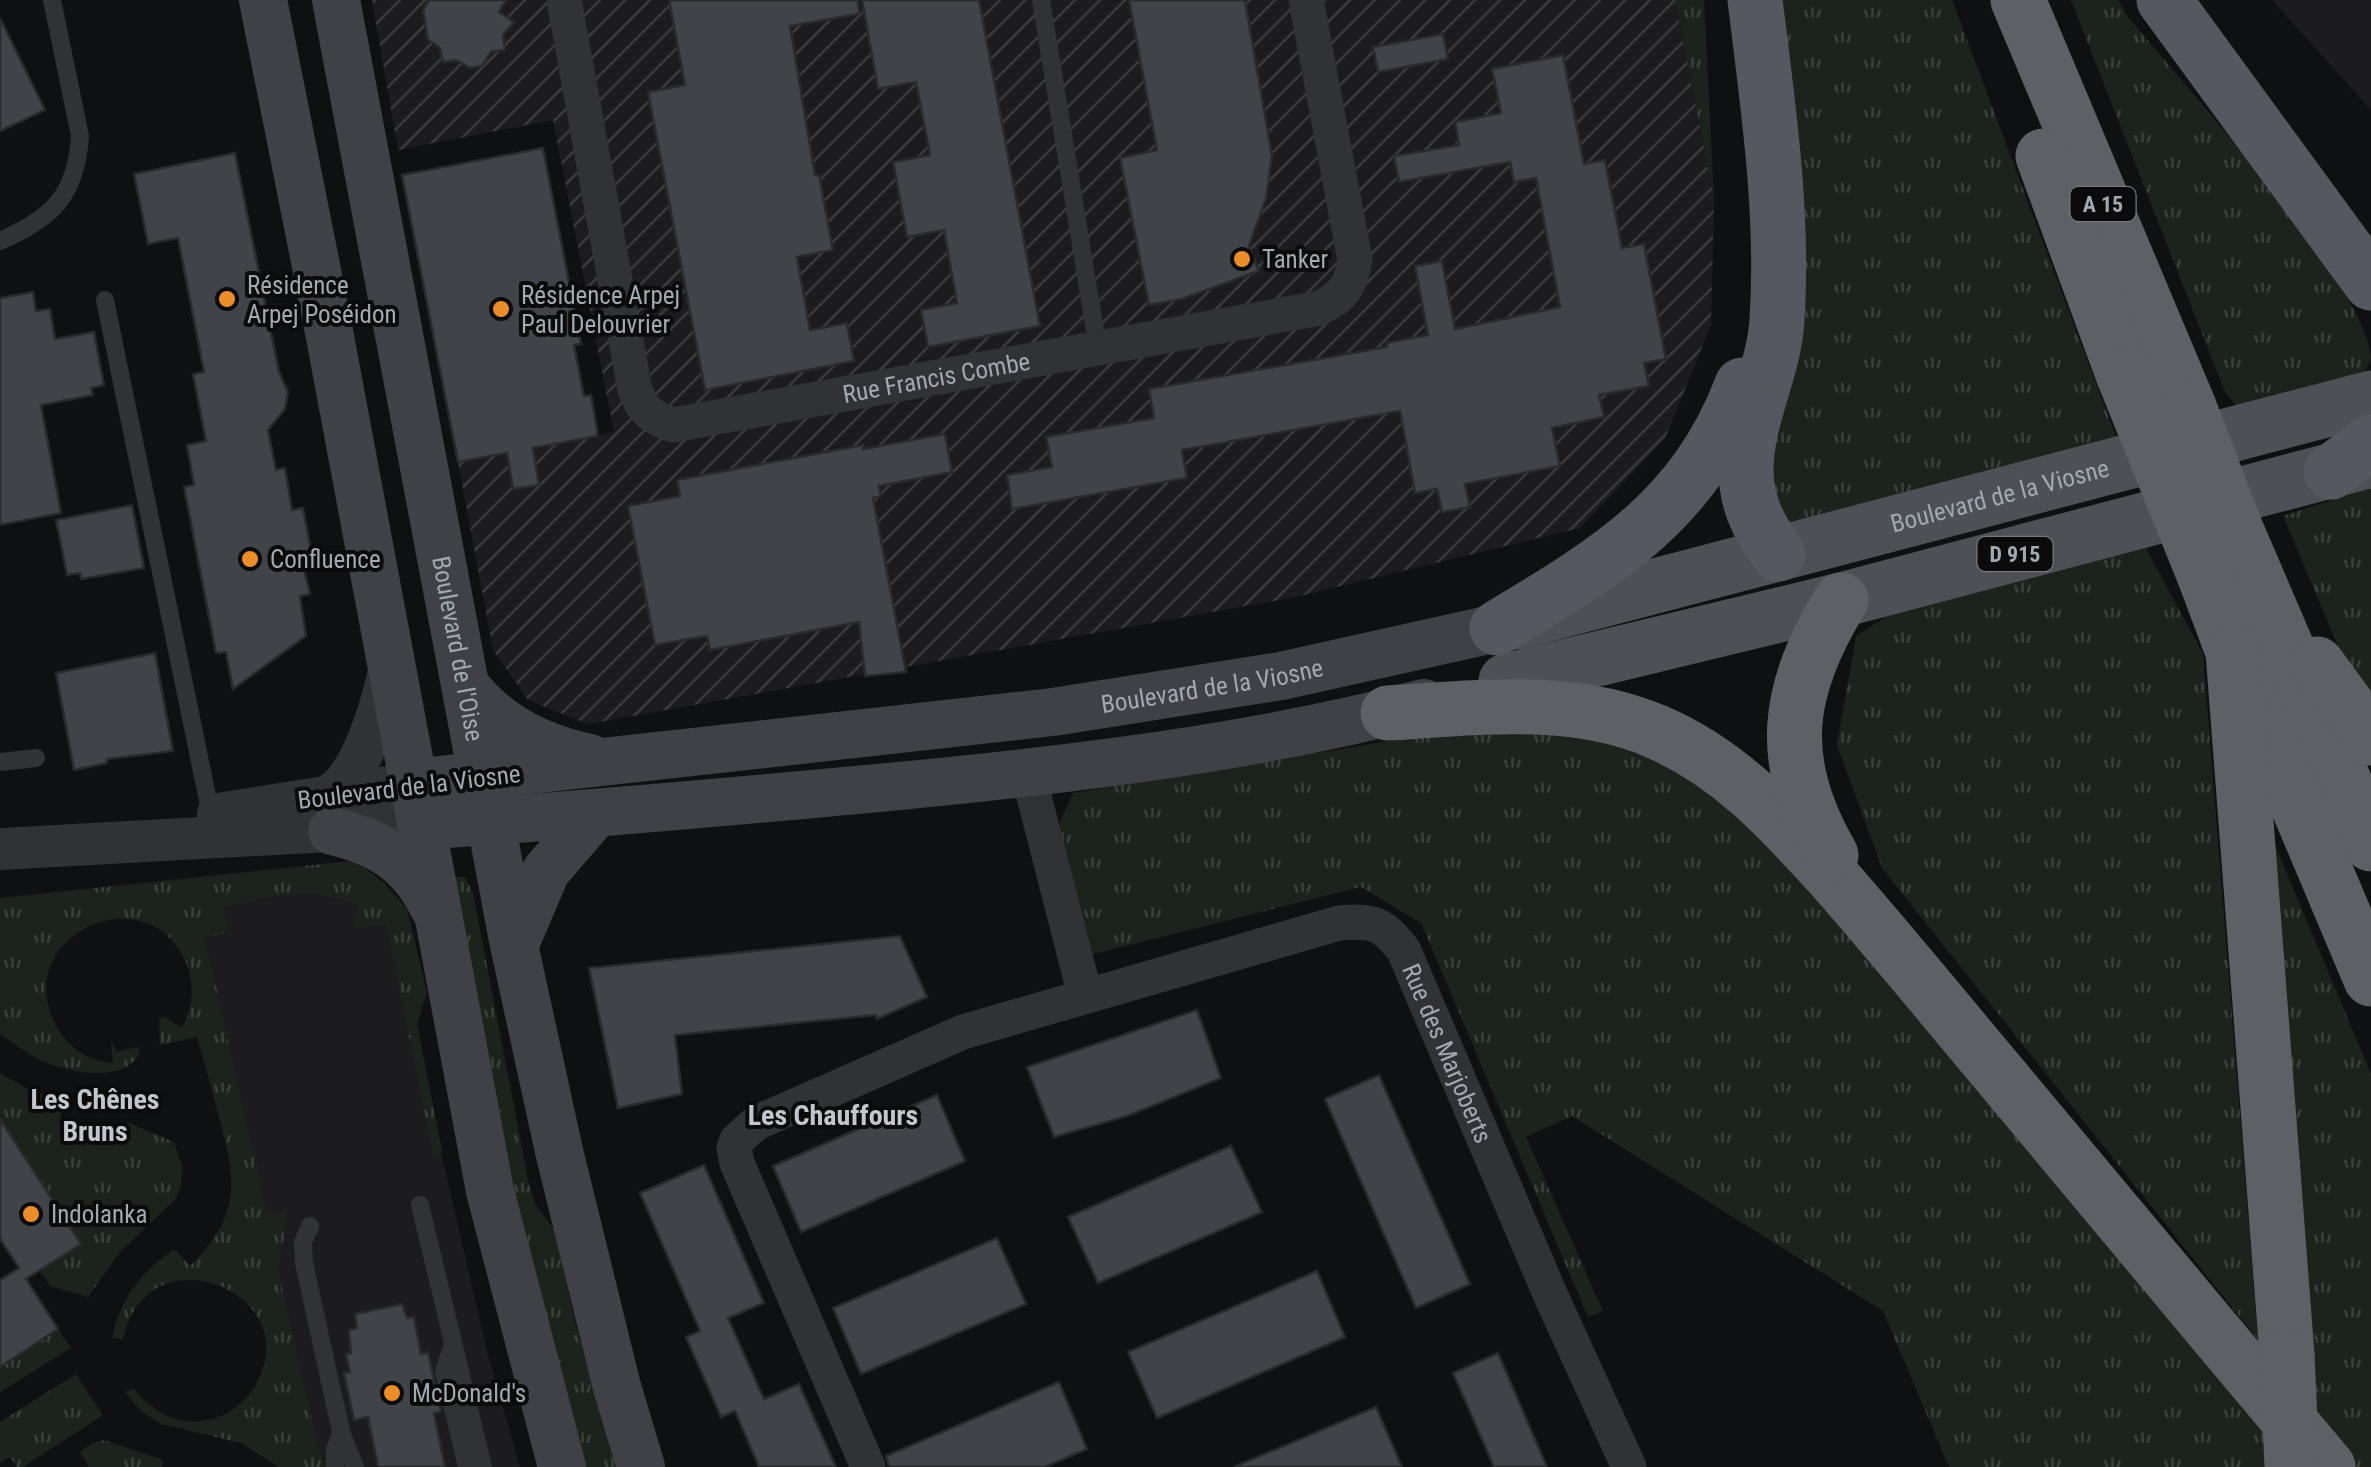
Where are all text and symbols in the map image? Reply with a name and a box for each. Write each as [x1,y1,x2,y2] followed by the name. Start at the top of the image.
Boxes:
[2070,187,2136,221] road number: A 15
[1262,245,1328,274] place label: Tanker
[1231,248,1253,270] marker: Tanker
[247,271,397,329] place label: Résidence Arpej Poséidon
[521,281,680,339] place label: Résidence Arpej Paul Delouvrier
[216,288,238,310] marker: Résidence Arpej Poséidon
[490,298,512,320] marker: Résidence Arpej Paul Delouvrier
[840,346,1032,409] street label: Rue Francis Combe
[1887,453,2112,538] street label: Boulevard de la Viosne
[1978,537,2052,571] road number: D 915
[270,545,381,574] place label: Confluence
[239,548,261,570] marker: Confluence
[427,554,490,743] street label: Boulevard de l'Oise
[1099,653,1326,719] street label: Boulevard de la Viosne
[296,759,522,815] street label: Boulevard de la Viosne
[1397,959,1498,1147] street label: Rue des Marjoberts
[31,1083,160,1148] district label: Les Chênes Bruns
[748,1099,918,1132] district label: Les Chauffours
[51,1200,147,1229] place label: Indolanka
[20,1203,42,1225] marker: Indolanka
[412,1379,526,1408] place label: McDonald's
[381,1382,403,1404] marker: McDonald's

